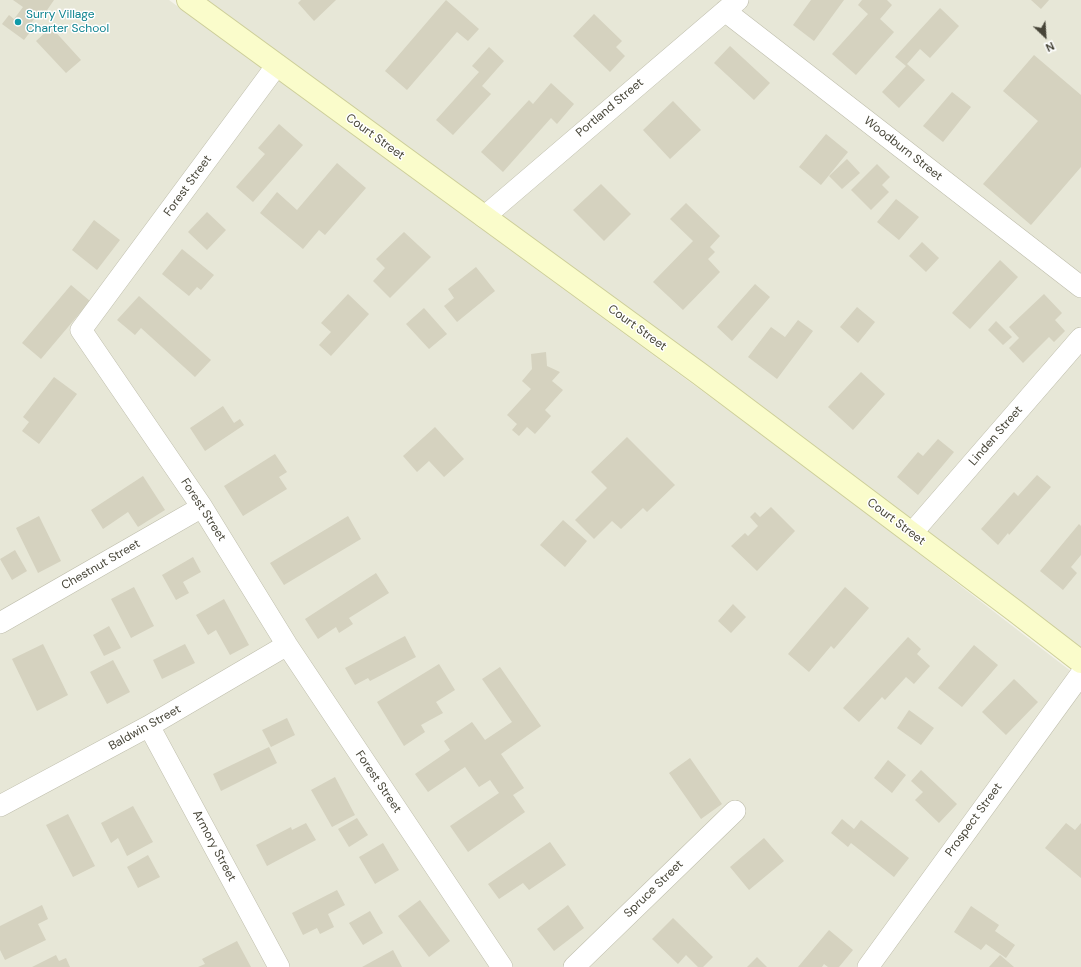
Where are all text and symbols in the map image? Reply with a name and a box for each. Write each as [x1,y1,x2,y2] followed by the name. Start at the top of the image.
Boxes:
[26,8,109,36] place label: Surry Village Charter School
[1025,16,1065,56] north arrow
[13,17,23,27] marker: Surry Village Charter School
[1043,39,1057,55] text: N
[573,76,647,140] street label: Portland Street
[343,111,407,163] street label: Court Street
[861,114,945,184] street label: Woodburn Street
[161,153,215,219] street label: Forest Street
[605,302,669,354] street label: Court Street
[966,403,1026,469] street label: Linden Street
[177,476,229,544] street label: Forest Street
[864,496,928,548] street label: Court Street
[59,537,143,593] street label: Chestnut Street
[106,702,184,754] street label: Baldwin Street
[352,748,404,816] street label: Forest Street
[943,780,1005,860] street label: Prospect Street
[189,808,239,884] street label: Armory Street
[621,857,687,921] street label: Spruce Street

